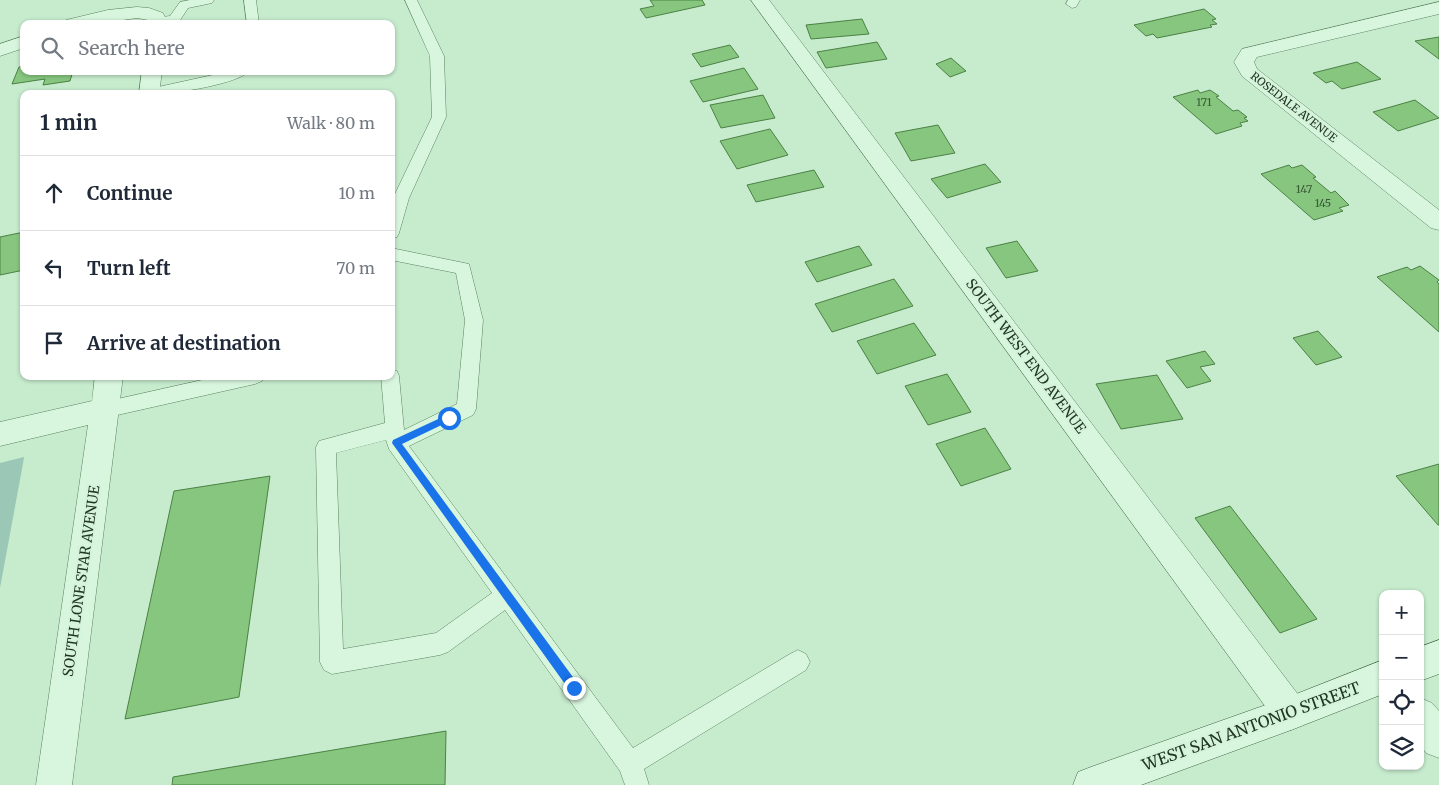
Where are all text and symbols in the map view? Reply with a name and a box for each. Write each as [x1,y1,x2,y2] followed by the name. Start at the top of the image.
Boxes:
[20,20,395,75] search box
[38,34,66,62] icon: search
[78,36,185,60] text: Search here
[1248,69,1340,145] street label: ROSEDALE AVENUE
[1196,95,1212,109] house number: 171
[40,109,97,136] text: 1 min
[287,113,375,133] text: Walk · 80 m
[40,179,68,207] icon: ahead
[87,181,173,205] text: Continue
[1296,182,1312,196] house number: 147
[338,183,375,203] text: 10 m
[1315,196,1331,210] house number: 145
[40,254,68,282] icon: left
[87,256,171,280] text: Turn left
[336,258,375,278] text: 70 m
[962,275,1090,437] street label: SOUTH WEST END AVENUE
[40,329,68,357] icon: arrive
[87,331,281,355] text: Arrive at destination
[438,407,461,430] route start
[59,484,103,678] street label: SOUTH LONE STAR AVENUE
[1379,590,1424,770] map controls
[1379,590,1424,635] button: +
[1379,635,1424,680] button: −
[563,677,586,700] route end
[1138,677,1363,775] street label: WEST SAN ANTONIO STREET
[1379,680,1424,725] button: locate
[1379,725,1424,770] button: layers

